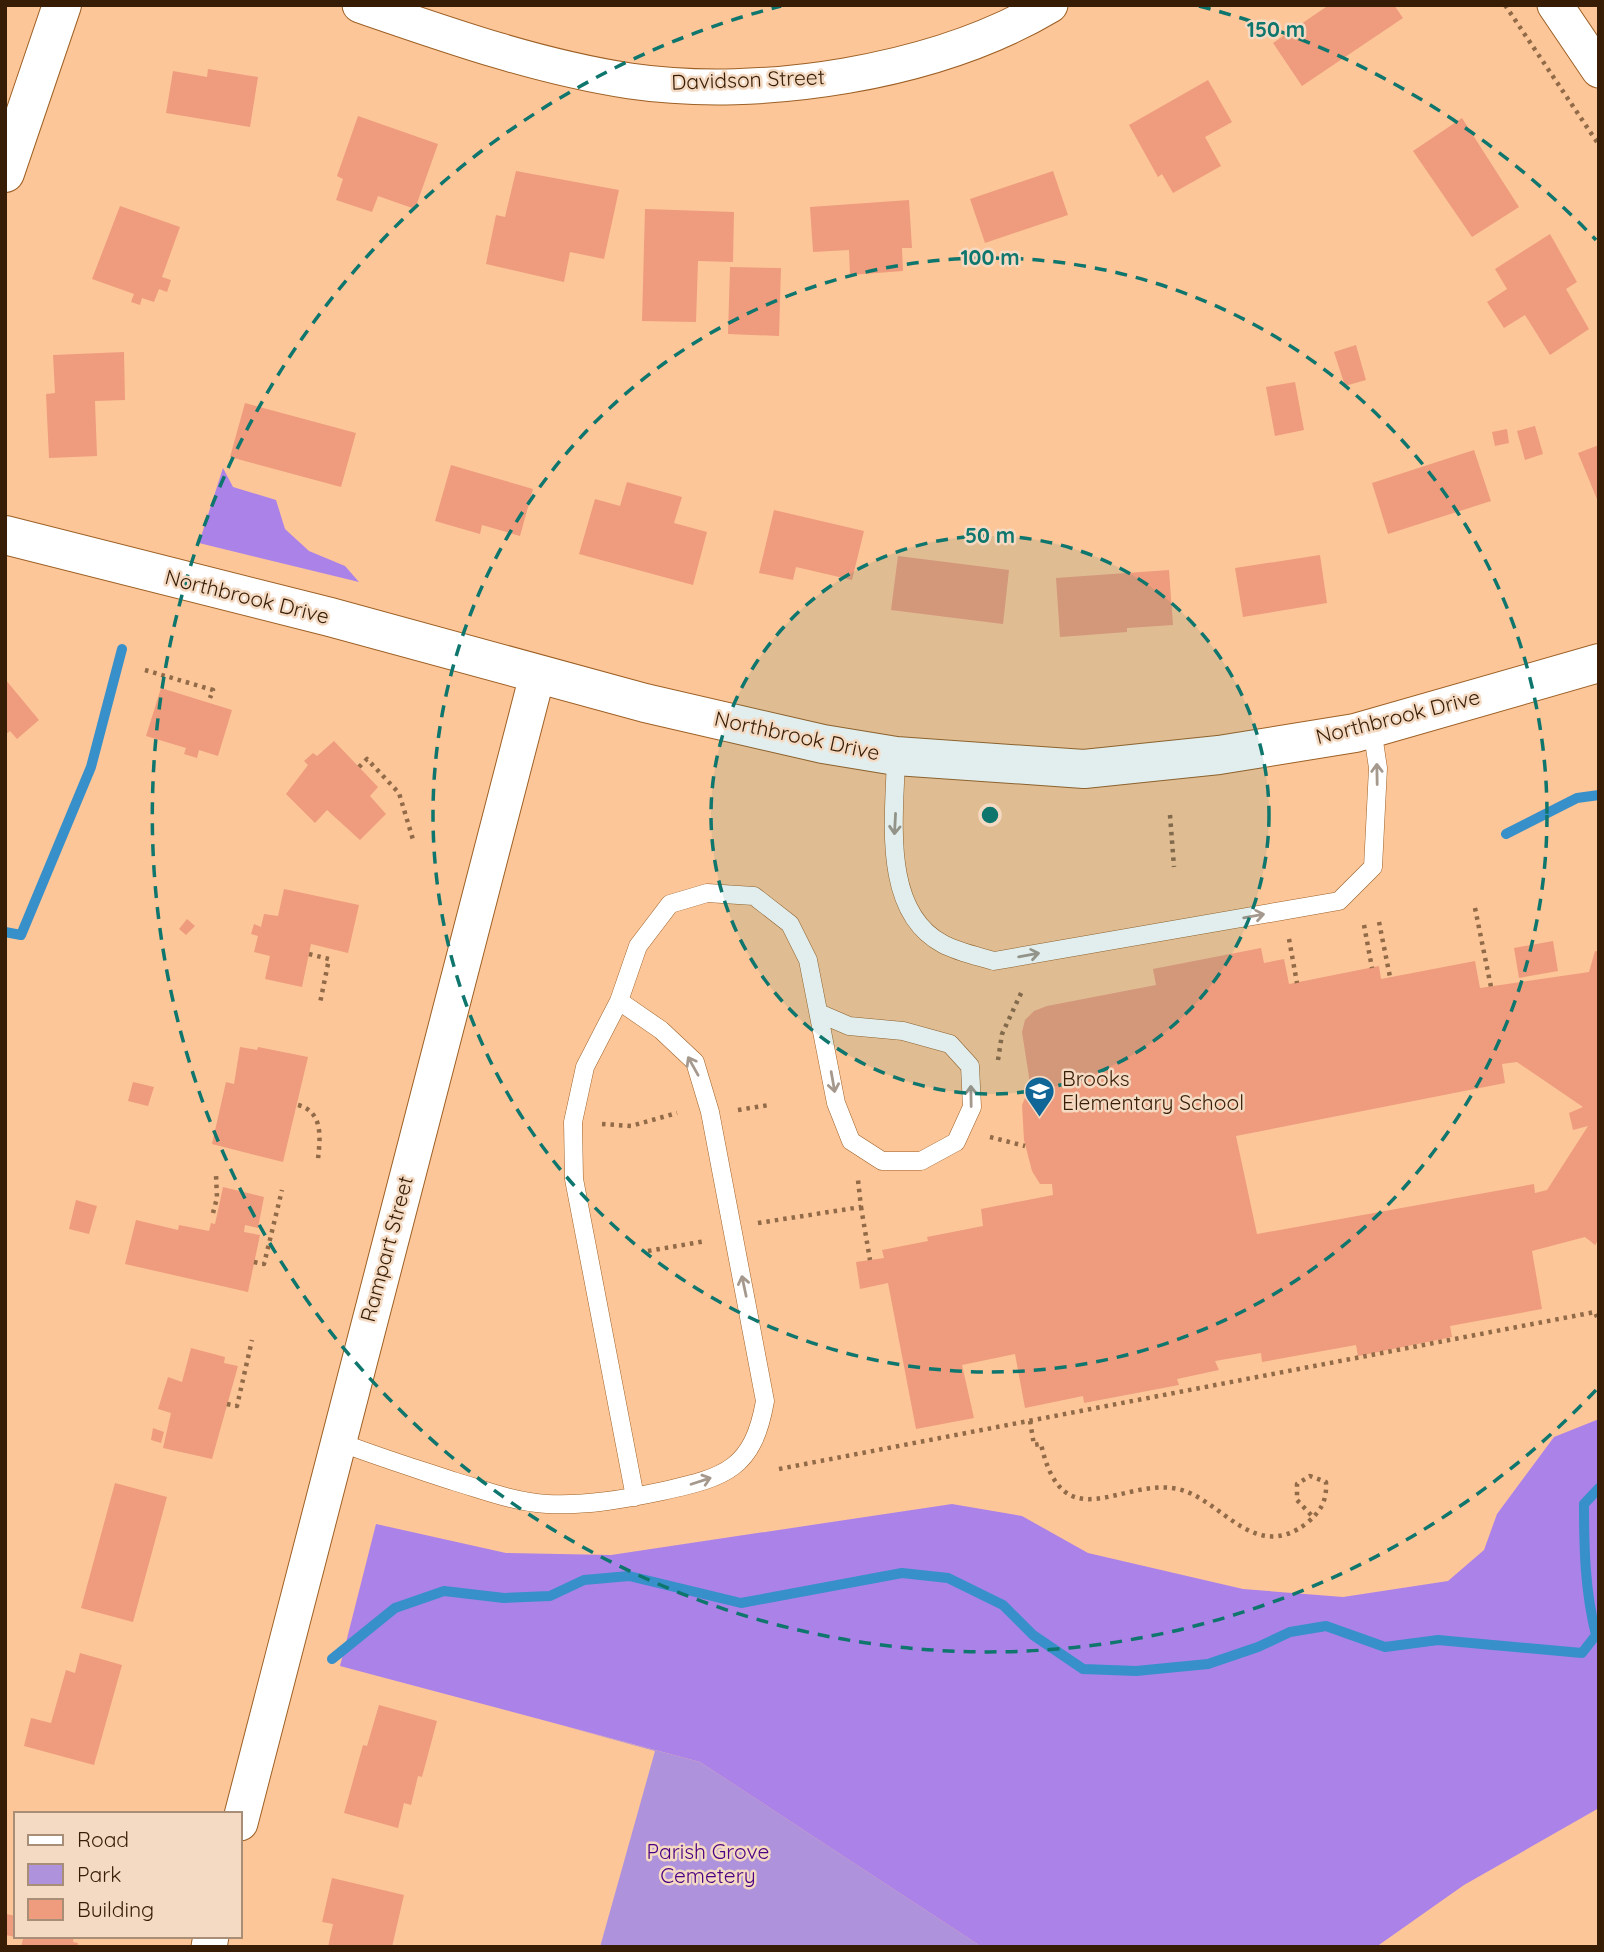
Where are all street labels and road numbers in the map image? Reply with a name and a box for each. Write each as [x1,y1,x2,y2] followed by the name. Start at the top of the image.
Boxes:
[671,63,825,95] street label: Davidson Street
[162,563,332,629] street label: Northbrook Drive
[1313,683,1483,749] street label: Northbrook Drive
[712,705,882,765] street label: Northbrook Drive
[354,1173,418,1324] street label: Rampart Street

